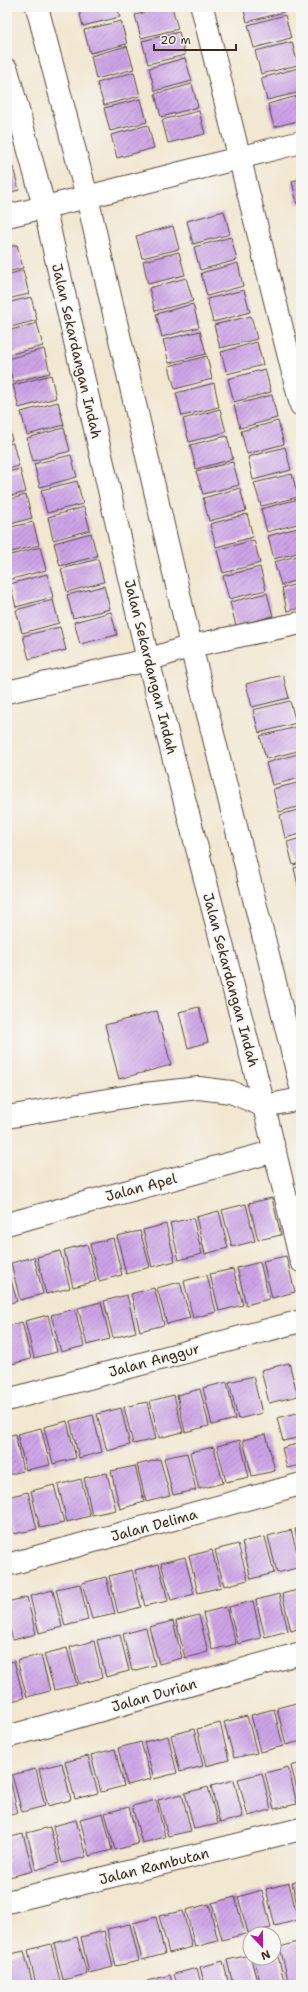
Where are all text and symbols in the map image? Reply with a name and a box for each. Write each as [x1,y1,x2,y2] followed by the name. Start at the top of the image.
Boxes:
[154,26,236,52] scale bar
[160,32,191,48] text: 20 m
[48,261,106,441] street label: Jalan Sekardangan Indah
[121,578,181,756] street label: Jalan Sekardangan Indah
[199,891,263,1069] street label: Jalan Sekardangan Indah
[103,1169,179,1205] street label: Jalan Apel
[107,1339,202,1381] street label: Jalan Anggur
[109,1505,199,1545] street label: Jalan Delima
[109,1674,199,1716] street label: Jalan Durian
[97,1844,211,1888] street label: Jalan Rambutan
[242,1926,282,1966] north arrow
[258,1946,272,1964] text: N

